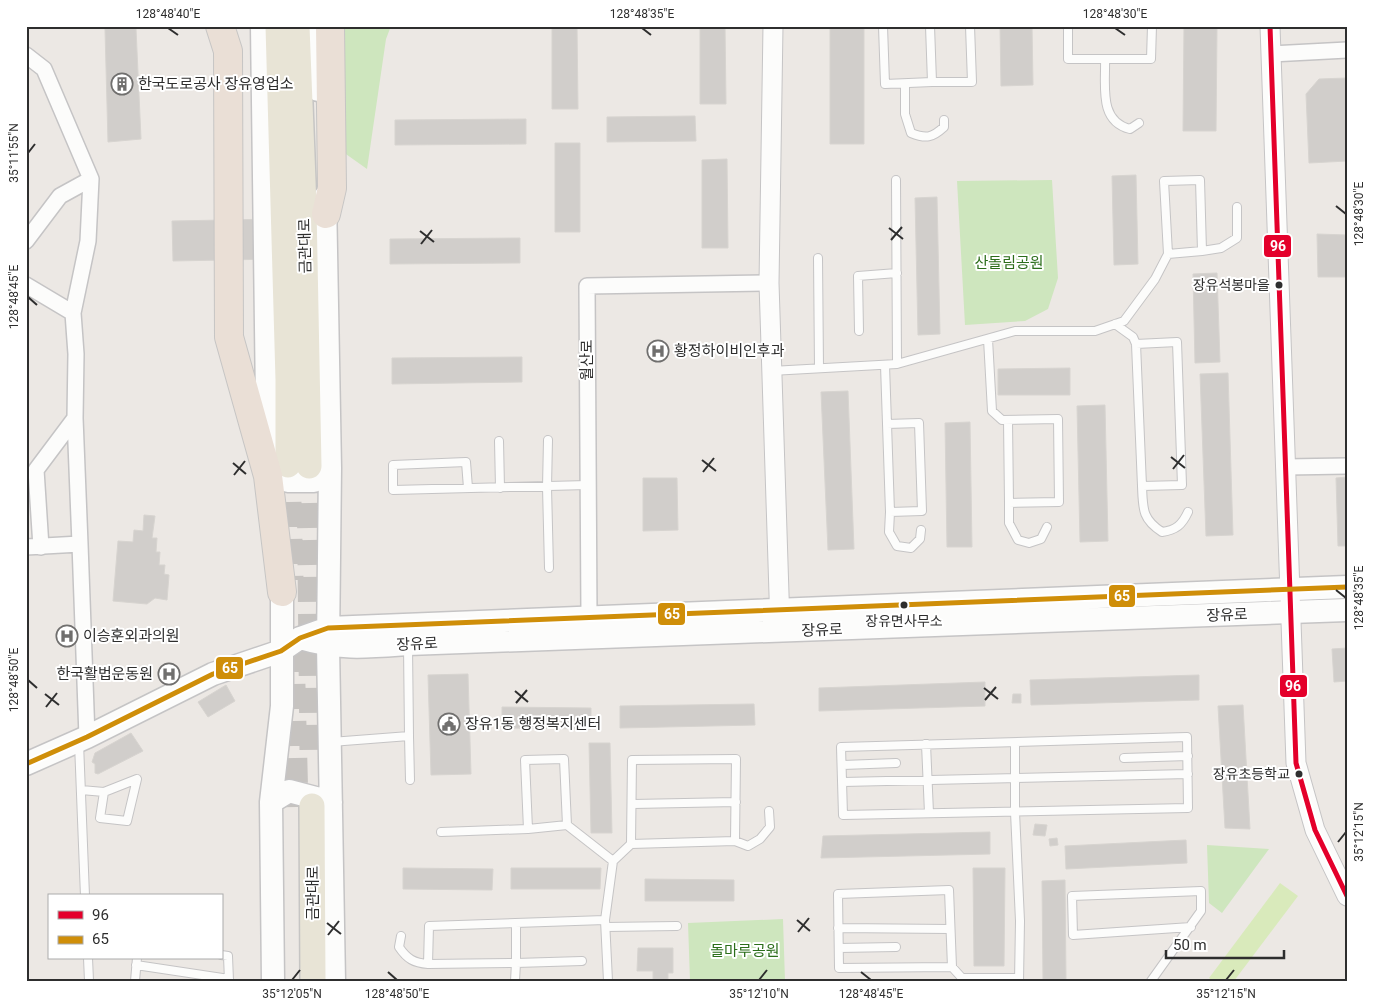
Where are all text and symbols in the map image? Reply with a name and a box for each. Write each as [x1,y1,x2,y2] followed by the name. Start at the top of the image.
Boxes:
[136,7,200,21] text: 128°48'40"E
[610,7,674,21] text: 128°48'35"E
[1083,7,1147,21] text: 128°48'30"E
[110,72,134,96] building icon: 한국도로공사 장유영업소
[138,75,294,93] place label: 한국도로공사 장유영업소
[7,123,21,183] text: 35°11'55"N
[1352,182,1366,246] text: 128°48'30"E
[296,218,314,274] street label: 금관대로
[1263,234,1292,258] line badge: 96
[1270,238,1286,254] text: 96
[974,254,1044,272] park label: 산돌림공원
[7,265,21,329] text: 128°48'45"E
[1193,277,1270,293] place label: 장유석봉마을
[1274,280,1284,290] marker: 장유석봉마을
[578,339,596,381] street label: 월산로
[646,339,670,363] hospital icon: 황정하이비인후과
[674,342,785,360] place label: 황정하이비인후과
[1352,566,1366,630] text: 128°48'35"E
[1108,584,1136,608] line badge: 65
[1114,588,1130,604] text: 65
[899,600,909,610] marker: 장유면사무소
[657,602,686,626] line badge: 65
[1206,605,1248,625] street label: 장유로
[664,606,680,622] text: 65
[865,613,943,629] place label: 장유면사무소
[801,620,843,640] street label: 장유로
[55,624,79,648] hospital icon: 이승훈외과의원
[83,627,180,645] place label: 이승훈외과의원
[396,634,438,654] street label: 장유로
[7,648,21,712] text: 128°48'50"E
[215,656,244,680] line badge: 65
[222,660,238,676] text: 65
[157,662,181,686] hospital icon: 한국활법운동원
[56,665,153,683] place label: 한국활법운동원
[1279,674,1308,698] line badge: 96
[1285,678,1301,694] text: 96
[437,712,461,736] public building icon: 장유1동 행정복지센터
[465,715,601,733] place label: 장유1동 행정복지센터
[1213,766,1290,782] place label: 장유초등학교
[1294,769,1304,779] marker: 장유초등학교
[1352,802,1366,862] text: 35°12'15"N
[304,865,322,921] street label: 금관대로
[48,894,222,960] legend
[92,906,109,924] text: 96
[1166,927,1283,959] scale bar
[92,930,109,948] text: 65
[1173,936,1207,954] text: 50 m
[710,942,780,960] park label: 돌마루공원
[262,987,322,1001] text: 35°12'05"N
[365,987,429,1001] text: 128°48'50"E
[729,987,789,1001] text: 35°12'10"N
[839,987,903,1001] text: 128°48'45"E
[1196,987,1256,1001] text: 35°12'15"N

